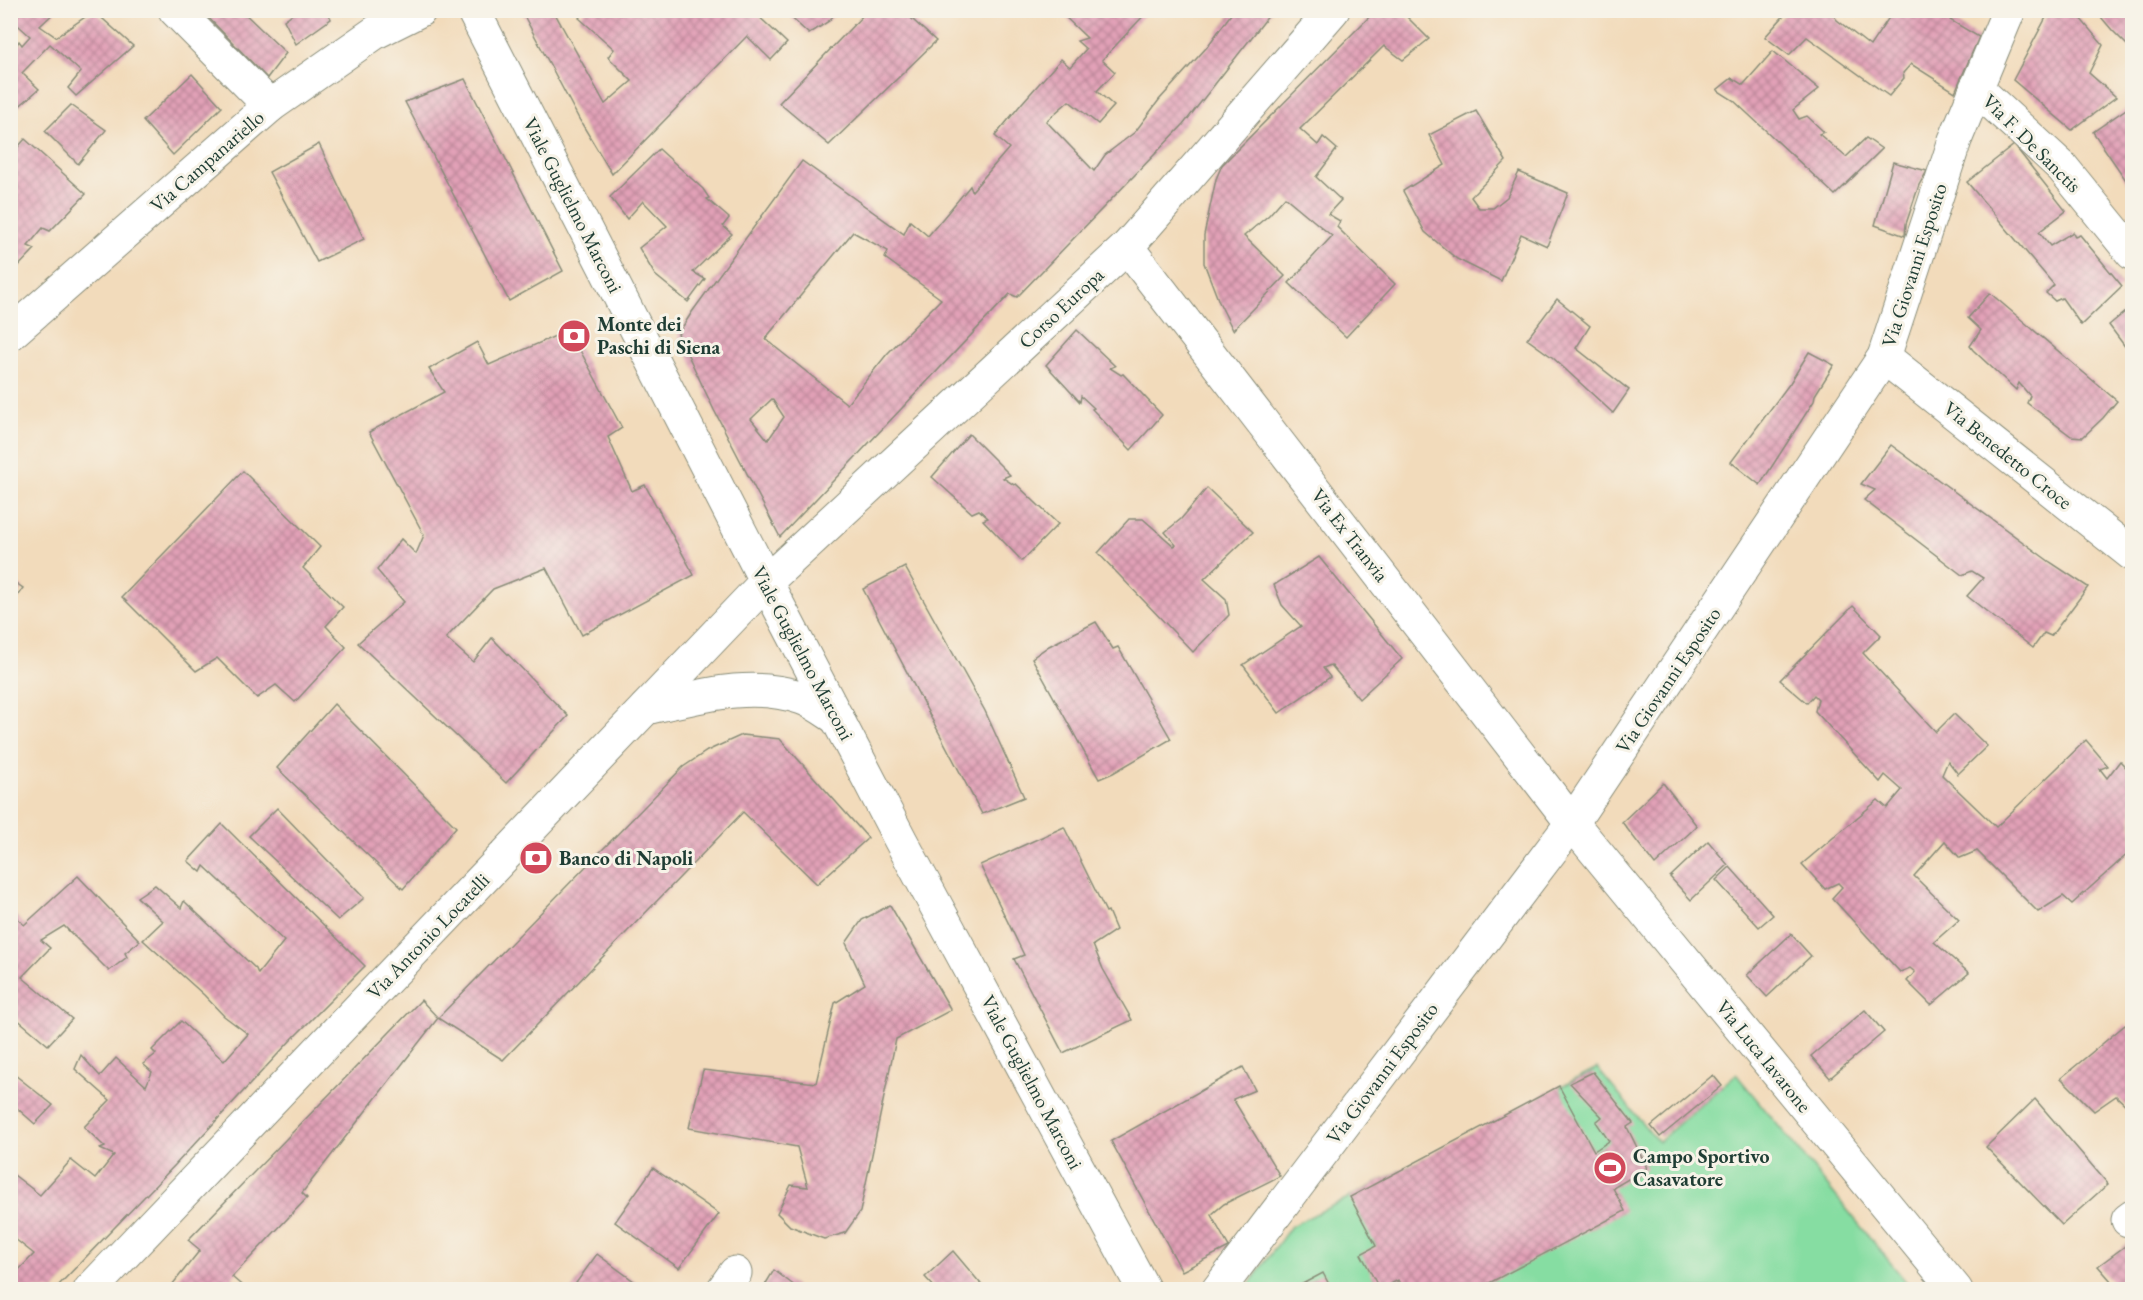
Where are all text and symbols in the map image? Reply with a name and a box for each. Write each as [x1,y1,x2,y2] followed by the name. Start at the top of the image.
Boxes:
[1977,88,2087,198] street label: Via F. De Sanctis
[144,104,270,218] street label: Via Campanariello
[517,113,629,297] street label: Viale Guglielmo Marconi
[1875,180,1953,350] street label: Via Giovanni Esposito
[1013,262,1109,354] street label: Corso Europa
[597,311,721,360] place label: Monte dei Paschi di Siena
[556,318,592,354] bank icon: Monte dei Paschi di Siena
[1938,395,2078,515] street label: Via Benedetto Croce
[1305,483,1395,587] street label: Via Ex Tranvia
[746,561,860,745] street label: Viale Guglielmo Marconi
[1609,602,1727,758] street label: Via Giovanni Esposito
[518,840,554,876] bank icon: Banco di Napoli
[559,845,693,871] place label: Banco di Napoli
[361,867,495,1005] street label: Via Antonio Locatelli
[975,990,1089,1174] street label: Viale Guglielmo Marconi
[1711,994,1818,1118] street label: Via Luca Iavarone
[1320,997,1444,1149] street label: Via Giovanni Esposito
[1633,1143,1770,1192] place label: Campo Sportivo Casavatore
[1592,1150,1628,1186] sports icon: Campo Sportivo Casavatore

